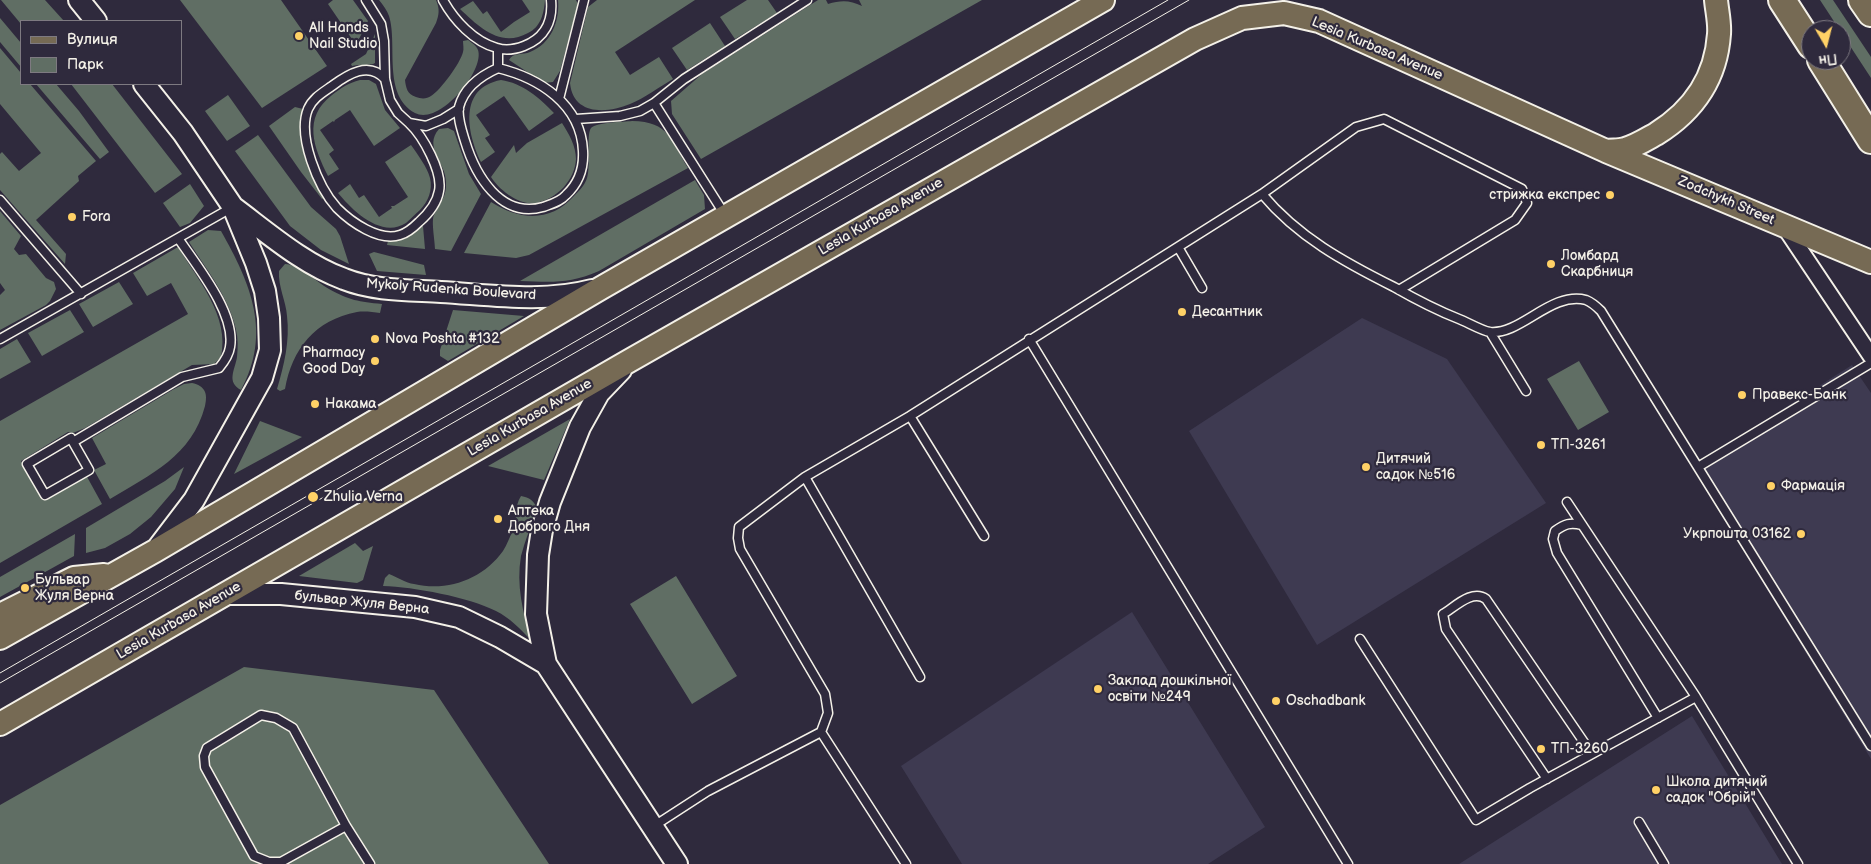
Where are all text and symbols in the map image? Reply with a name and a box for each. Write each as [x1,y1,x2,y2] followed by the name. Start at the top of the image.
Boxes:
[1309,14,1445,84] street label: Lesia Kurbasa Avenue
[20,20,182,85] legend
[309,20,377,52] place label: All Hands Nail Studio
[1801,20,1851,70] north arrow
[67,30,118,49] text: Вулиця
[293,30,305,42] marker: All Hands Nail Studio
[1818,50,1838,69] text: Пн
[67,55,104,74] text: Парк
[1675,173,1777,229] street label: Zodchykh Street
[816,175,946,259] street label: Lesia Kurbasa Avenue
[1489,187,1600,203] place label: стрижка експрес
[1604,189,1616,201] marker: стрижка експрес
[82,209,111,225] place label: Fora
[66,211,78,223] marker: Fora
[1561,248,1633,280] place label: Ломбард Скарбниця
[1545,258,1557,270] marker: Ломбард Скарбниця
[365,276,537,304] street label: Mykoly Rudenka Boulevard
[1192,304,1262,320] place label: Десантник
[1176,306,1188,318] marker: Десантник
[385,331,499,347] place label: Nova Poshta #132
[369,333,381,345] marker: Nova Poshta #132
[302,345,365,378] place label: Pharmacy Good Day
[369,355,381,367] marker: Pharmacy Good Day
[465,376,595,460] street label: Lesia Kurbasa Avenue
[1752,387,1846,403] place label: Правекс-Банк
[1736,389,1748,401] marker: Правекс-Банк
[325,396,377,412] place label: Накама
[309,398,321,410] marker: Накама
[1551,437,1606,453] place label: ТП-3261
[1535,439,1547,451] marker: ТП-3261
[1376,451,1455,484] place label: Дитячий садок №516
[1360,461,1372,473] marker: Дитячий садок №516
[1781,478,1845,494] place label: Фармація
[1765,480,1777,492] marker: Фармація
[324,489,403,505] place label: Zhulia Verna
[306,490,320,504] marker: Zhulia Verna
[508,503,590,536] place label: Аптека Доброго Дня
[492,513,504,525] marker: Аптека Доброго Дня
[1683,526,1791,542] place label: Укрпошта 03162
[1795,528,1807,540] marker: Укрпошта 03162
[35,572,114,604] place label: Бульвар Жуля Верна
[114,579,244,663] street label: Lesia Kurbasa Avenue
[19,582,31,594] marker: Бульвар Жуля Верна
[294,588,430,618] street label: бульвар Жуля Верна
[1108,673,1231,706] place label: Заклад дошкільної освіти №249
[1092,683,1104,695] marker: Заклад дошкільної освіти №249
[1286,693,1365,709] place label: Oschadbank
[1270,695,1282,707] marker: Oschadbank
[1551,741,1608,757] place label: ТП-3260
[1535,743,1547,755] marker: ТП-3260
[1666,774,1768,806] place label: Школа дитячий садок "Обрій"
[1650,784,1662,796] marker: Школа дитячий садок "Обрій"

